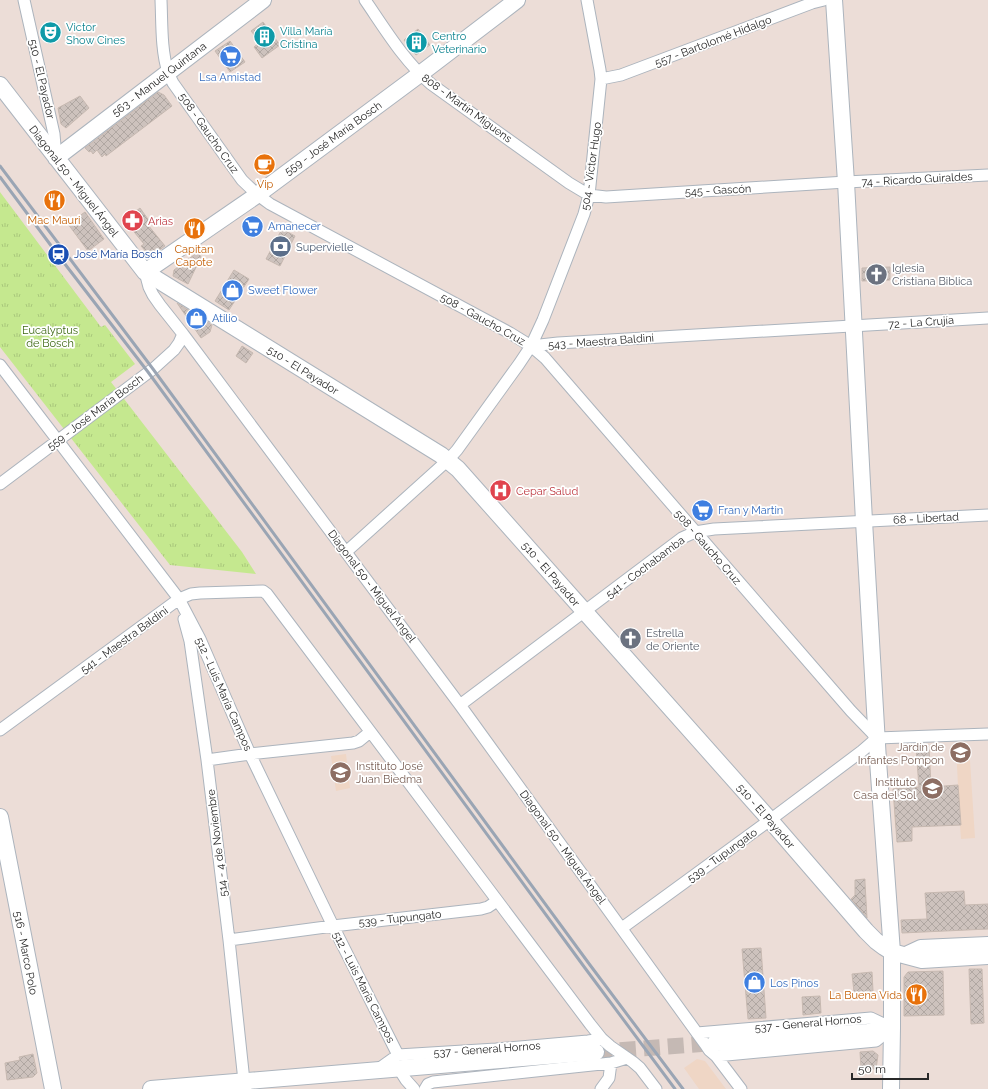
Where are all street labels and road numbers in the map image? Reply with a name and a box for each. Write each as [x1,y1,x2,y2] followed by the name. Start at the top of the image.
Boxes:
[653,13,774,70] street label: 557 - Bartolomé Hidalgo
[26,38,57,120] street label: 510 - El Payador
[110,40,209,119] street label: 563 - Manuel Quintana
[419,71,514,146] street label: 808 - Martín Miguens
[176,91,242,176] street label: 508 - Gaucho Cruz
[282,99,384,178] street label: 559 - José María Bosch
[579,121,604,211] street label: 504 - Víctor Hugo
[26,123,122,239] street label: Diagonal 50 - Miguel Ángel
[861,170,973,189] street label: 74 - Ricardo Guiraldes
[685,182,752,199] street label: 545 - Gascón
[438,291,528,348] street label: 508 - Gaucho Cruz
[888,314,954,331] street label: 72 - La Crujía
[548,331,654,352] street label: 543 - Maestra Baldini
[265,343,341,398] street label: 510 - El Payador
[45,372,146,453] street label: 559 - José María Bosch
[672,507,744,588] street label: 508 - Gaucho Cruz
[893,510,959,527] street label: 68 - Libertad
[325,527,419,645] street label: Diagonal 50 - Miguel Ángel
[603,534,687,601] street label: 541 - Cochabamba
[519,539,582,609] street label: 510 - El Payador
[78,604,171,677] street label: 541 - Maestra Baldini
[193,635,255,753] street label: 512 - Luis María Campos
[734,781,797,851] street label: 510 - El Payador
[517,787,609,907] street label: Diagonal 50 - Miguel Ángel
[204,788,231,898] street label: 514 - 4 de Noviembre
[685,825,760,885] street label: 539 - Tupungato
[358,908,443,929] street label: 539 - Tupungato
[11,910,40,997] street label: 516 - Marco Polo
[330,929,397,1045] street label: 512 - Luis María Campos
[754,1012,862,1035] street label: 537 - General Hornos
[433,1039,541,1060] street label: 537 - General Hornos

